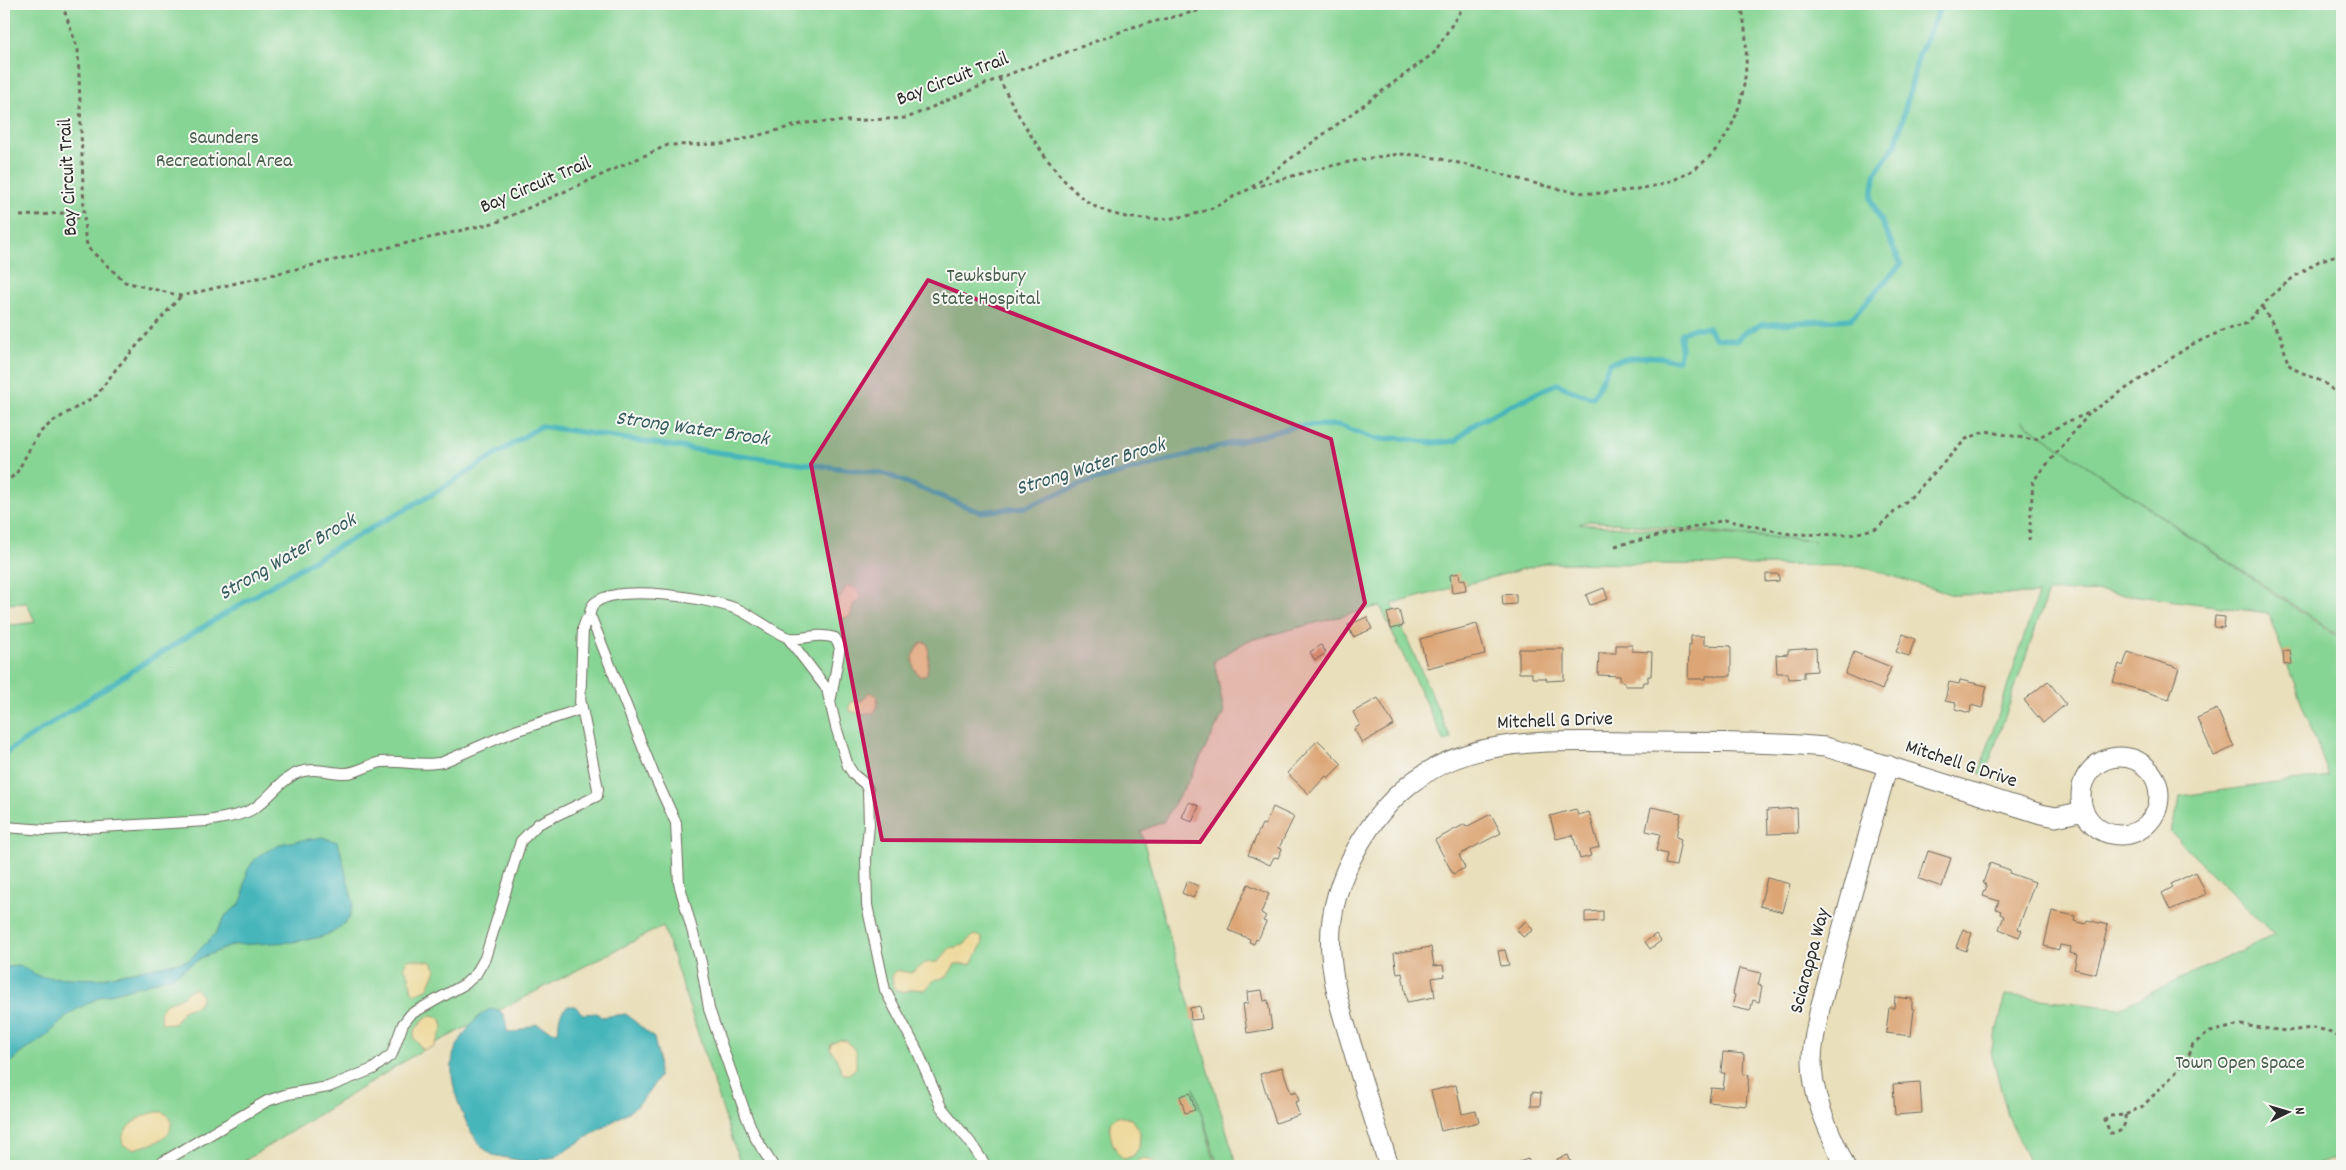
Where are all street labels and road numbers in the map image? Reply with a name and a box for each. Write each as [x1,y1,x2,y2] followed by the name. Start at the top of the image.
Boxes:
[893,46,1013,114] street label: Bay Circuit Trail
[52,117,86,237] street label: Bay Circuit Trail
[476,150,596,222] street label: Bay Circuit Trail
[1496,706,1614,738] street label: Mitchell G Drive
[1901,734,2021,796] street label: Mitchell G Drive
[1783,904,1839,1017] street label: Sciarappa Way

